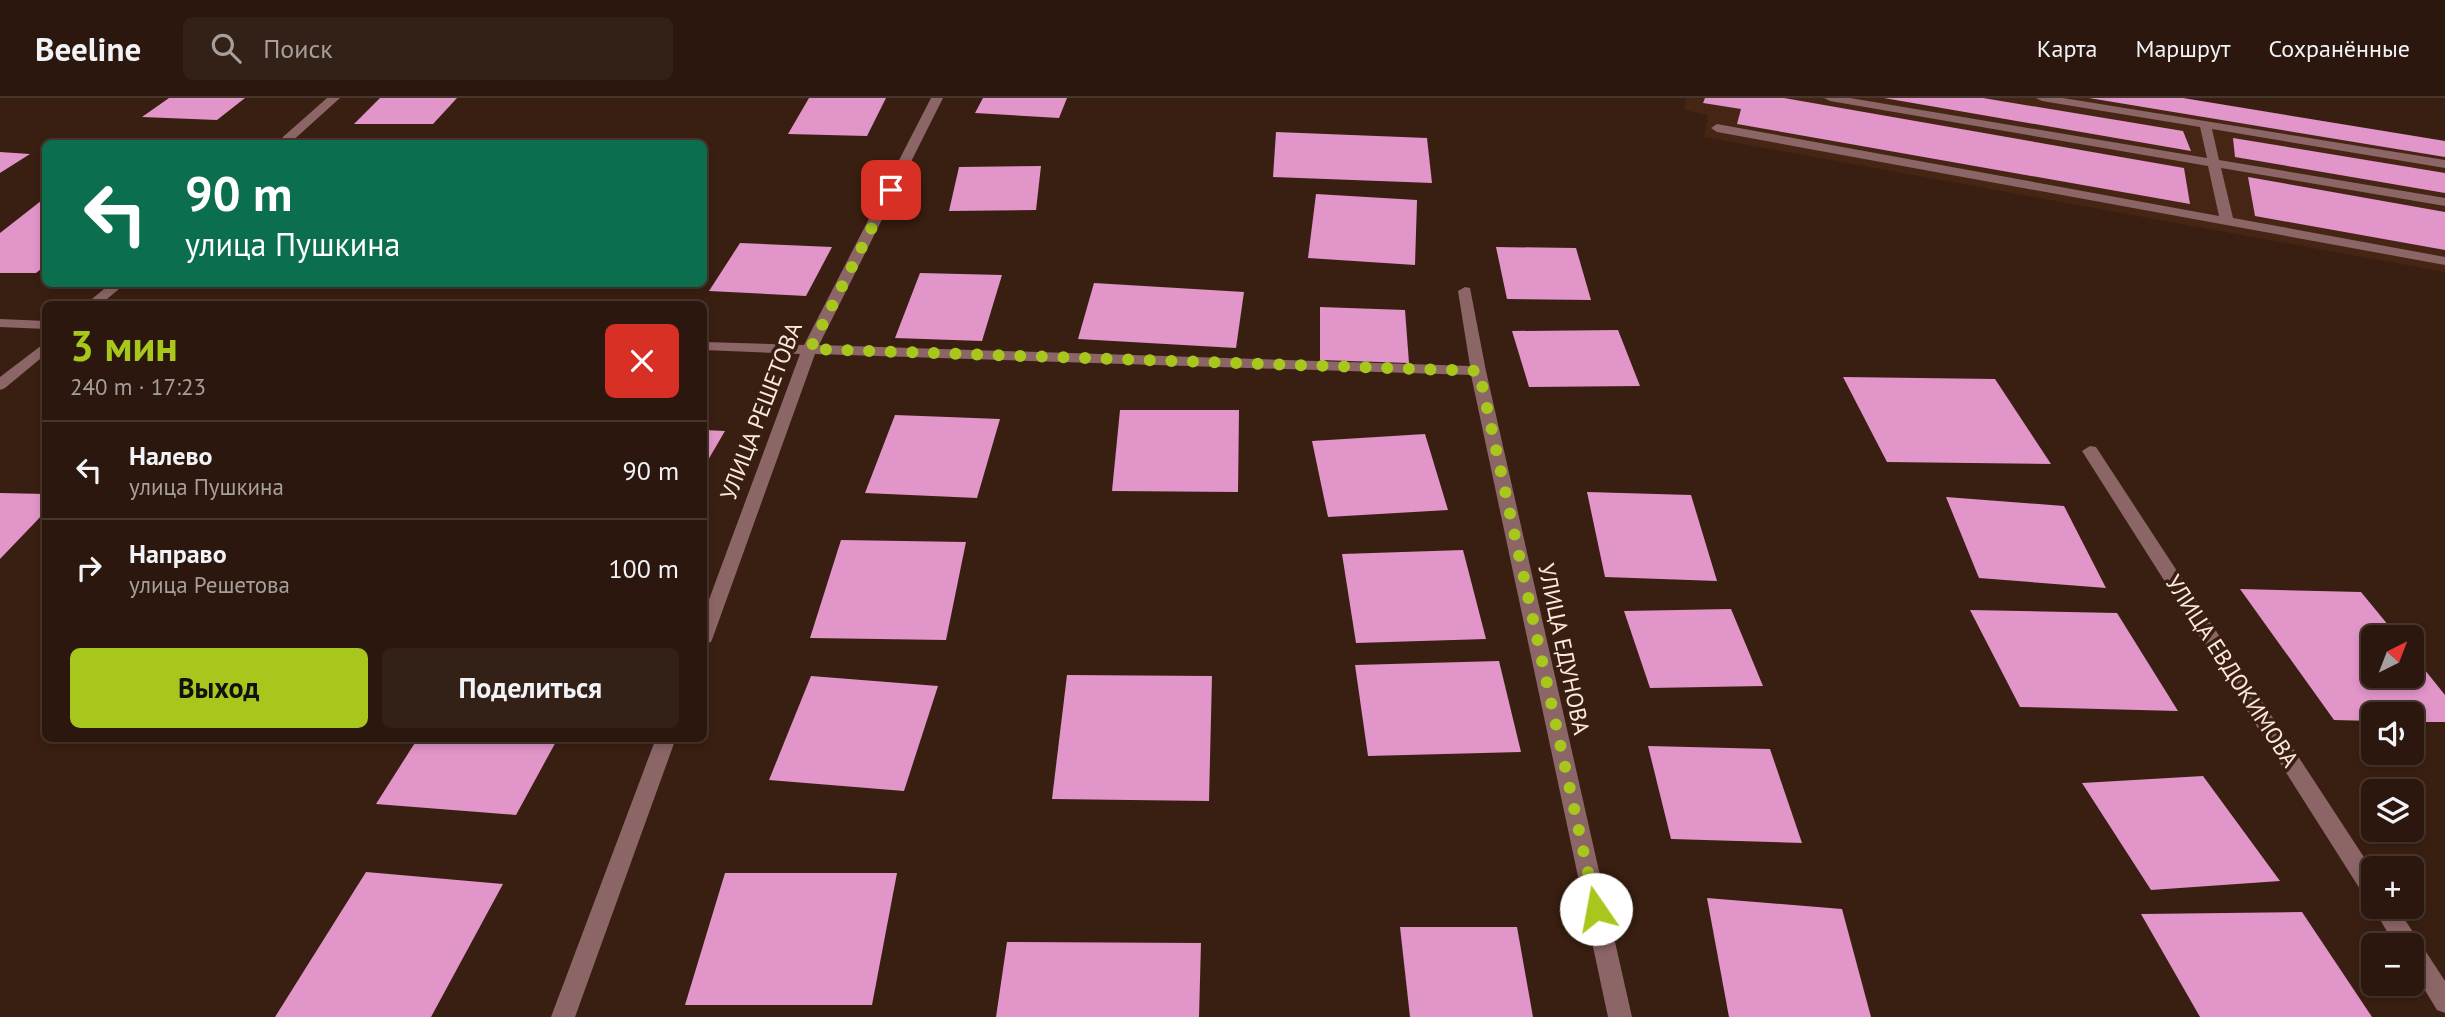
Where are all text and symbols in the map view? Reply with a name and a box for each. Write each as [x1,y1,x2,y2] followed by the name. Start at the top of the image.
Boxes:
[183,17,673,80] search box
[35,27,141,70] text: Beeline
[207,29,245,67] icon: search
[263,32,333,65] text: Поиск
[2037,33,2097,64] text: Карта
[2135,33,2230,64] text: Маршрут
[2268,33,2410,64] text: Сохранённые
[861,160,921,220] pin
[185,161,292,225] text: 90 m
[70,168,161,259] icon: left
[872,171,910,209] icon: arrive
[185,223,400,265] text: улица Пушкина
[713,317,808,504] street label: УЛИЦА РЕШЕТОВА
[70,318,178,373] text: 3 мин
[605,324,679,398] button: close
[70,372,206,401] text: 240 m · 17:23
[129,439,213,472] text: Налево
[70,451,108,489] icon: left
[623,454,679,487] text: 90 m
[129,472,284,501] text: улица Пушкина
[129,537,227,570] text: Направо
[70,549,108,587] icon: right
[608,552,679,585] text: 100 m
[1532,561,1597,738] street label: УЛИЦА ЕДУНОВА
[2159,569,2306,773] street label: УЛИЦА ЕВДОКИМОВА
[129,570,290,599] text: улица Решетова
[2361,625,2424,688] north arrow
[2361,625,2424,996] map controls
[70,648,368,728] button: Выход
[382,648,679,728] button: Поделиться
[2361,702,2424,765] button: sound
[2361,779,2424,842] button: layers
[2361,856,2424,919] button: +
[1559,872,1633,946] position arrow
[2361,933,2424,996] button: −

